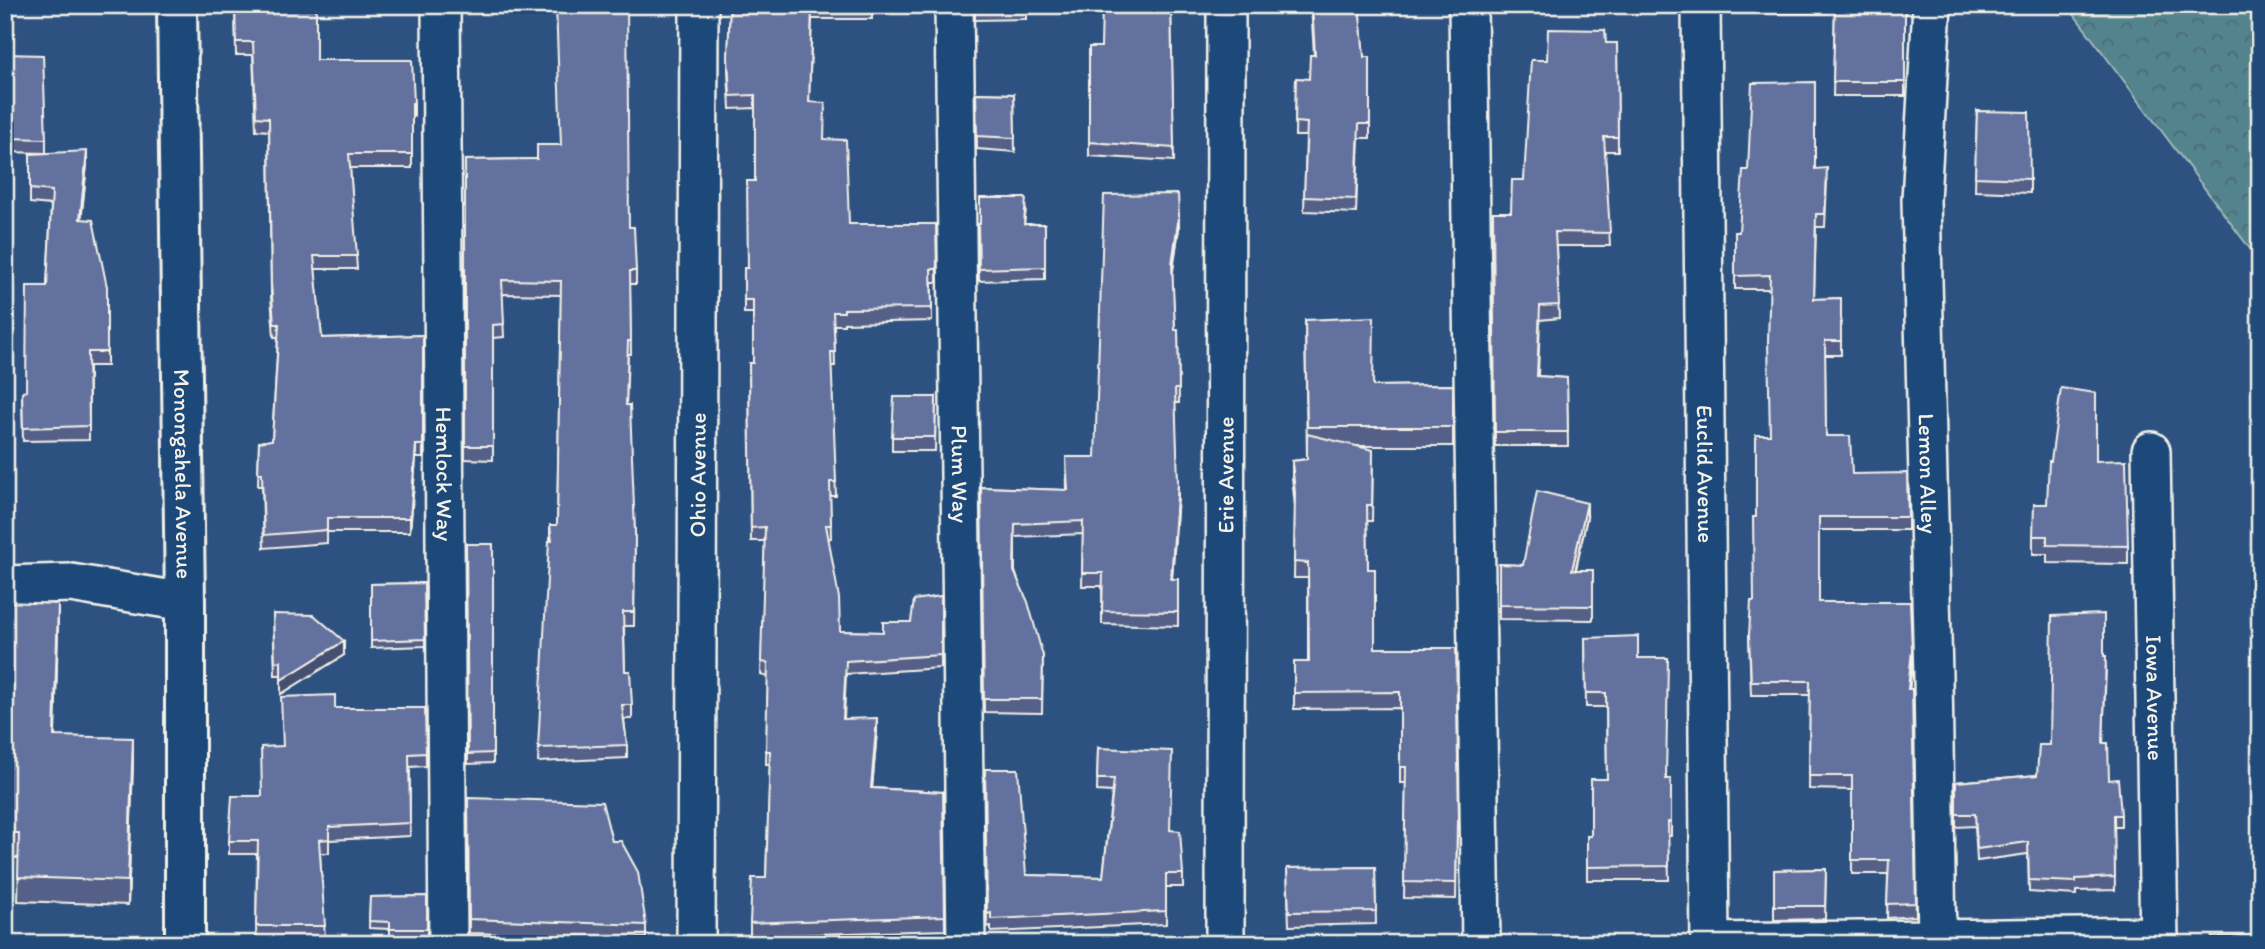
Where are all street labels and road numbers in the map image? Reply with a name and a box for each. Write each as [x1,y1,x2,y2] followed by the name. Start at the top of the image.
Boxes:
[168,369,199,579] street label: Monongahela Avenue
[1691,405,1720,543] street label: Euclid Avenue
[430,407,459,542] street label: Hemlock Way
[683,412,712,538] street label: Ohio Avenue
[1912,413,1943,535] street label: Lemon Alley
[1211,417,1240,533] street label: Erie Avenue
[945,425,975,523] street label: Plum Way
[2140,635,2170,761] street label: Iowa Avenue

